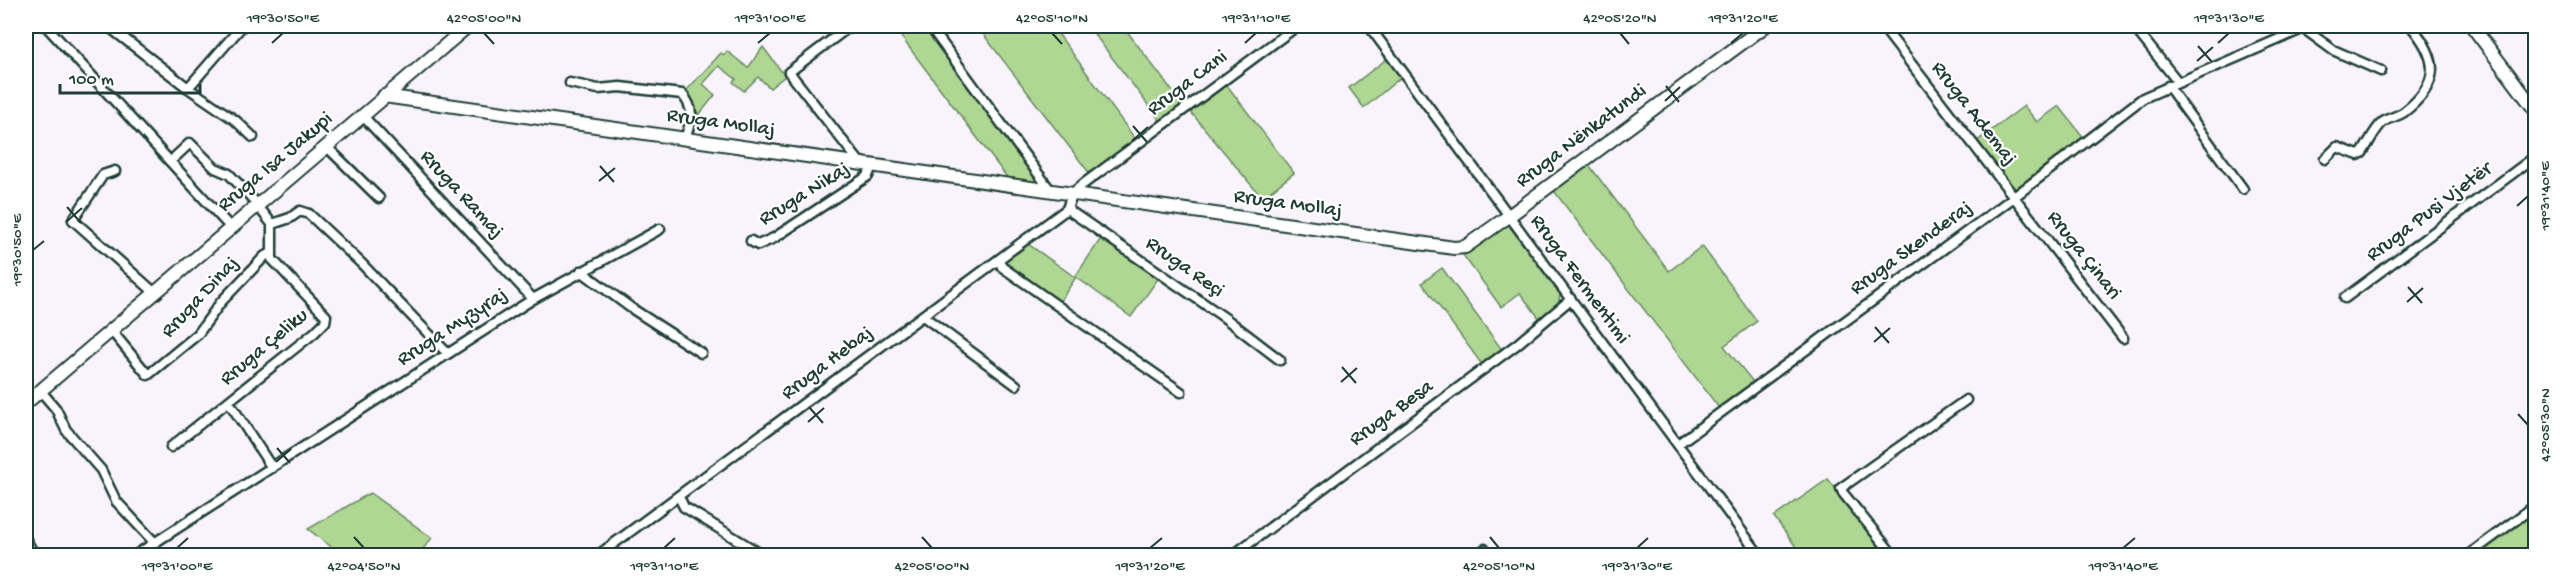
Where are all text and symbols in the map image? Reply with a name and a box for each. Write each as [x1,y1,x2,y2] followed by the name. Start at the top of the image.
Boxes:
[246,10,320,28] text: 19°30'50"E
[447,10,521,28] text: 42°05'00"N
[734,10,806,28] text: 19°31'00"E
[1016,10,1088,28] text: 42°05'10"N
[1221,10,1291,28] text: 19°31'10"E
[1583,10,1657,28] text: 42°05'20"N
[1707,10,1778,28] text: 19°31'20"E
[2193,10,2265,28] text: 19°31'30"E
[1143,46,1233,122] street label: Rruga Cani
[60,57,200,95] scale bar
[1925,57,2021,171] street label: Rruga Ademaj
[68,70,114,91] text: 100 m
[1512,80,1652,194] street label: Rruga Nënkatundi
[665,104,777,144] street label: Rruga Mollaj
[213,107,339,219] street label: Rruga Isa Jakupi
[414,145,508,245] street label: Rruga Ramaj
[755,157,855,233] street label: Rruga Nikaj
[2362,157,2499,268] street label: Rruga Pusi Vjetër
[2537,161,2555,232] text: 19°31'40"E
[1232,185,1344,225] street label: Rruga Mollaj
[1846,196,1978,302] street label: Rruga Skenderaj
[2040,206,2126,306] street label: Rruga Çinari
[1524,210,1634,350] street label: Rruga Fermentimi
[9,213,27,287] text: 19°30'50"E
[1140,232,1228,304] street label: Rruga Reçi
[157,252,245,344] street label: Rruga Dinaj
[393,283,513,373] street label: Rruga Myzyraj
[216,304,314,392] street label: Rruga Çeliku
[777,321,879,407] street label: Rruga Hebaj
[1345,374,1440,453] street label: Rruga Besa
[2537,388,2555,462] text: 42°05'30"N
[141,558,213,576] text: 19°31'00"E
[327,558,401,576] text: 42°04'50"N
[629,558,699,576] text: 19°31'10"E
[895,558,969,576] text: 42°05'00"N
[1114,558,1185,576] text: 19°31'20"E
[1463,558,1535,576] text: 42°05'10"N
[1601,558,1673,576] text: 19°31'30"E
[2087,558,2158,576] text: 19°31'40"E

